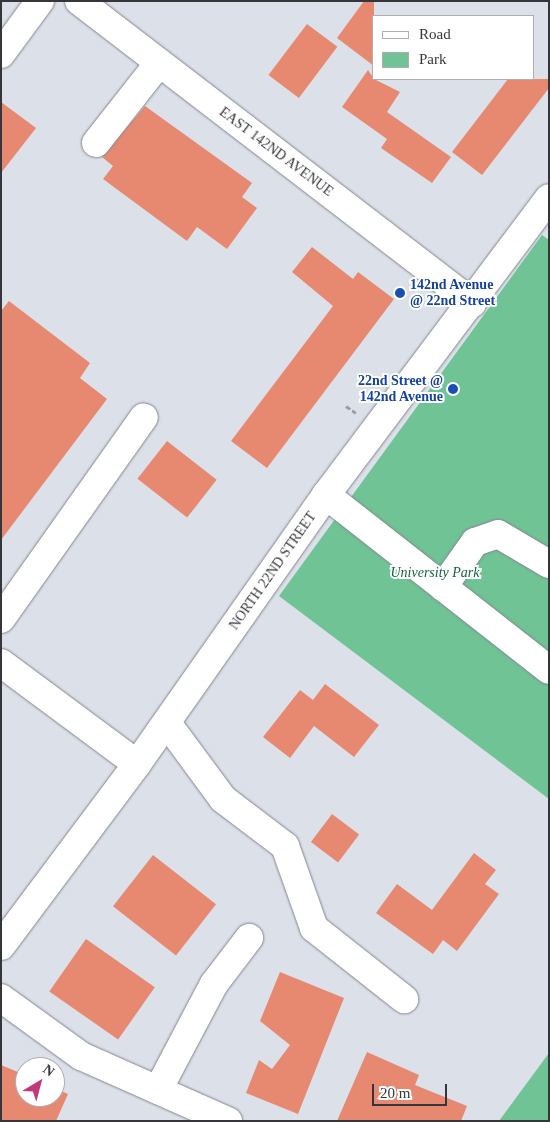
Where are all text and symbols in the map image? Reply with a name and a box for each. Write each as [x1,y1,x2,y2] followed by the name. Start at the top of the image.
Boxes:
[372,15,535,80] legend
[419,26,451,42] text: Road
[419,51,447,67] text: Park
[215,103,337,201] street label: EAST 142ND AVENUE
[410,277,495,310] place label: 142nd Avenue @ 22nd Street
[394,287,406,299] marker: 142nd Avenue @ 22nd Street
[358,373,443,406] place label: 22nd Street @ 142nd Avenue
[447,383,459,395] marker: 22nd Street @ 142nd Avenue
[226,509,320,633] street label: NORTH 22ND STREET
[390,565,480,581] park label: University Park
[15,1057,65,1107] north arrow
[40,1061,57,1079] text: N
[375,1074,450,1106] scale bar
[380,1085,410,1101] text: 20 m

